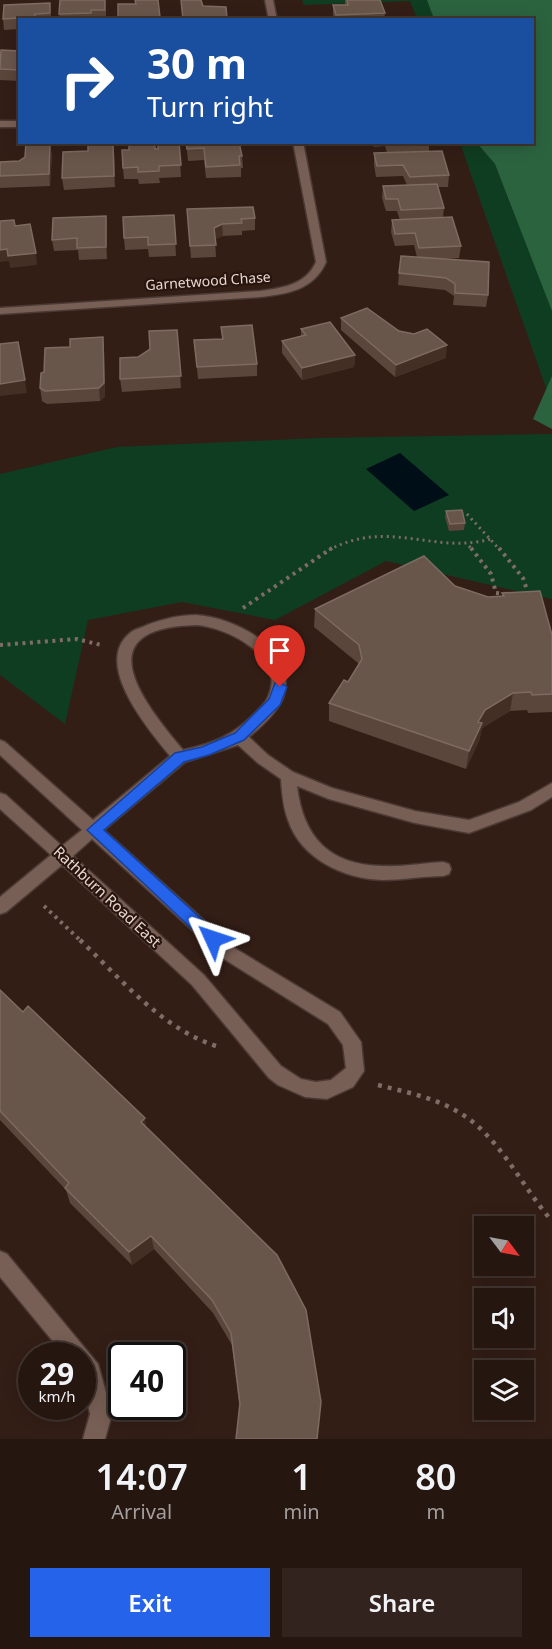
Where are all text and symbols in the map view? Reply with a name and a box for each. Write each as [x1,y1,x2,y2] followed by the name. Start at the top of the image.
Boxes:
[147,34,247,91] text: 30 m
[48,42,126,120] icon: right
[147,88,273,125] text: Turn right
[145,267,271,294] street label: Garnetwood Chase
[254,625,305,687] pin
[263,634,296,667] icon: arrive
[50,841,166,952] street label: Rathburn Road East
[181,907,245,971] position arrow
[474,1216,534,1276] north arrow
[474,1216,534,1420] map controls
[474,1288,534,1348] button: sound
[108,1342,186,1420] speed limit sign: 40
[40,1353,74,1394] text: 29
[474,1360,534,1420] button: layers
[39,1386,75,1406] text: km/h
[96,1452,188,1501] text: 14:07
[291,1452,312,1501] text: 1
[415,1452,456,1501] text: 80
[111,1498,172,1525] text: Arrival
[283,1498,320,1525] text: min
[426,1498,445,1525] text: m
[30,1568,270,1637] button: Exit
[282,1568,522,1637] button: Share

